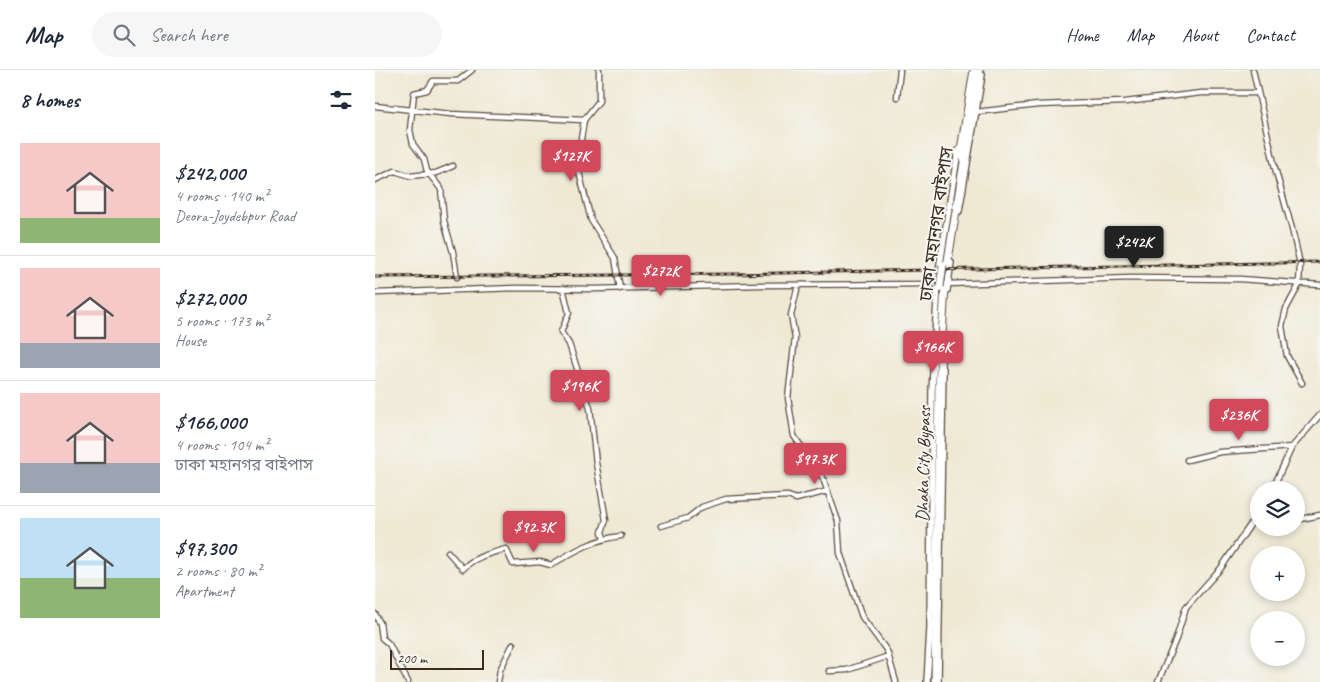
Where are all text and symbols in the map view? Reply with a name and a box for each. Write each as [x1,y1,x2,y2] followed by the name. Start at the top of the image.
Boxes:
[92,12,442,57] search box
[25,20,62,50] text: Map
[110,21,138,49] icon: search
[150,23,228,47] text: Search here
[1066,24,1099,46] text: Home
[1127,24,1154,46] text: Map
[1182,24,1218,46] text: About
[1246,24,1295,46] text: Contact
[327,86,355,114] icon: filters
[20,87,79,113] text: 8 homes
[536,140,606,182] pin: $127K
[914,145,958,303] street label: ঢাকা মহানগর বাইপাস
[553,146,589,166] text: $127K
[175,160,245,186] text: $242,000
[60,163,120,223] icon: home
[175,186,269,206] text: 4 rooms · 140 m²
[175,206,295,226] text: Deora-Joydebpur Road
[1099,226,1169,268] pin: $242K
[1116,232,1152,252] text: $242K
[626,254,696,297] pin: $272K
[643,261,679,281] text: $272K
[175,285,245,311] text: $272,000
[60,288,120,348] icon: home
[175,311,269,331] text: 5 rooms · 173 m²
[898,330,968,373] pin: $166K
[175,331,206,351] text: House
[914,337,952,357] text: $166K
[545,370,615,412] pin: $196K
[561,376,599,396] text: $196K
[1204,398,1274,441] pin: $236K
[911,404,935,522] street label: Dhaka City Bypass
[1220,405,1258,425] text: $236K
[175,409,246,435] text: $166,000
[60,413,120,473] icon: home
[175,435,269,455] text: 4 rooms · 104 m²
[774,442,856,485] pin: $97.3K
[795,449,835,469] text: $97.3K
[175,455,313,475] text: ঢাকা মহানগর বাইপাস
[1250,481,1305,666] map controls
[1250,481,1305,536] button: layers
[493,510,575,553] pin: $92.3K
[514,517,554,537] text: $92.3K
[175,535,236,561] text: $97,300
[60,538,120,598] icon: home
[1250,546,1305,601] button: +
[175,561,261,581] text: 2 rooms · 80 m²
[175,581,234,601] text: Apartment
[1250,611,1305,666] button: −
[390,647,484,670] scale bar
[397,650,427,667] text: 200 m

